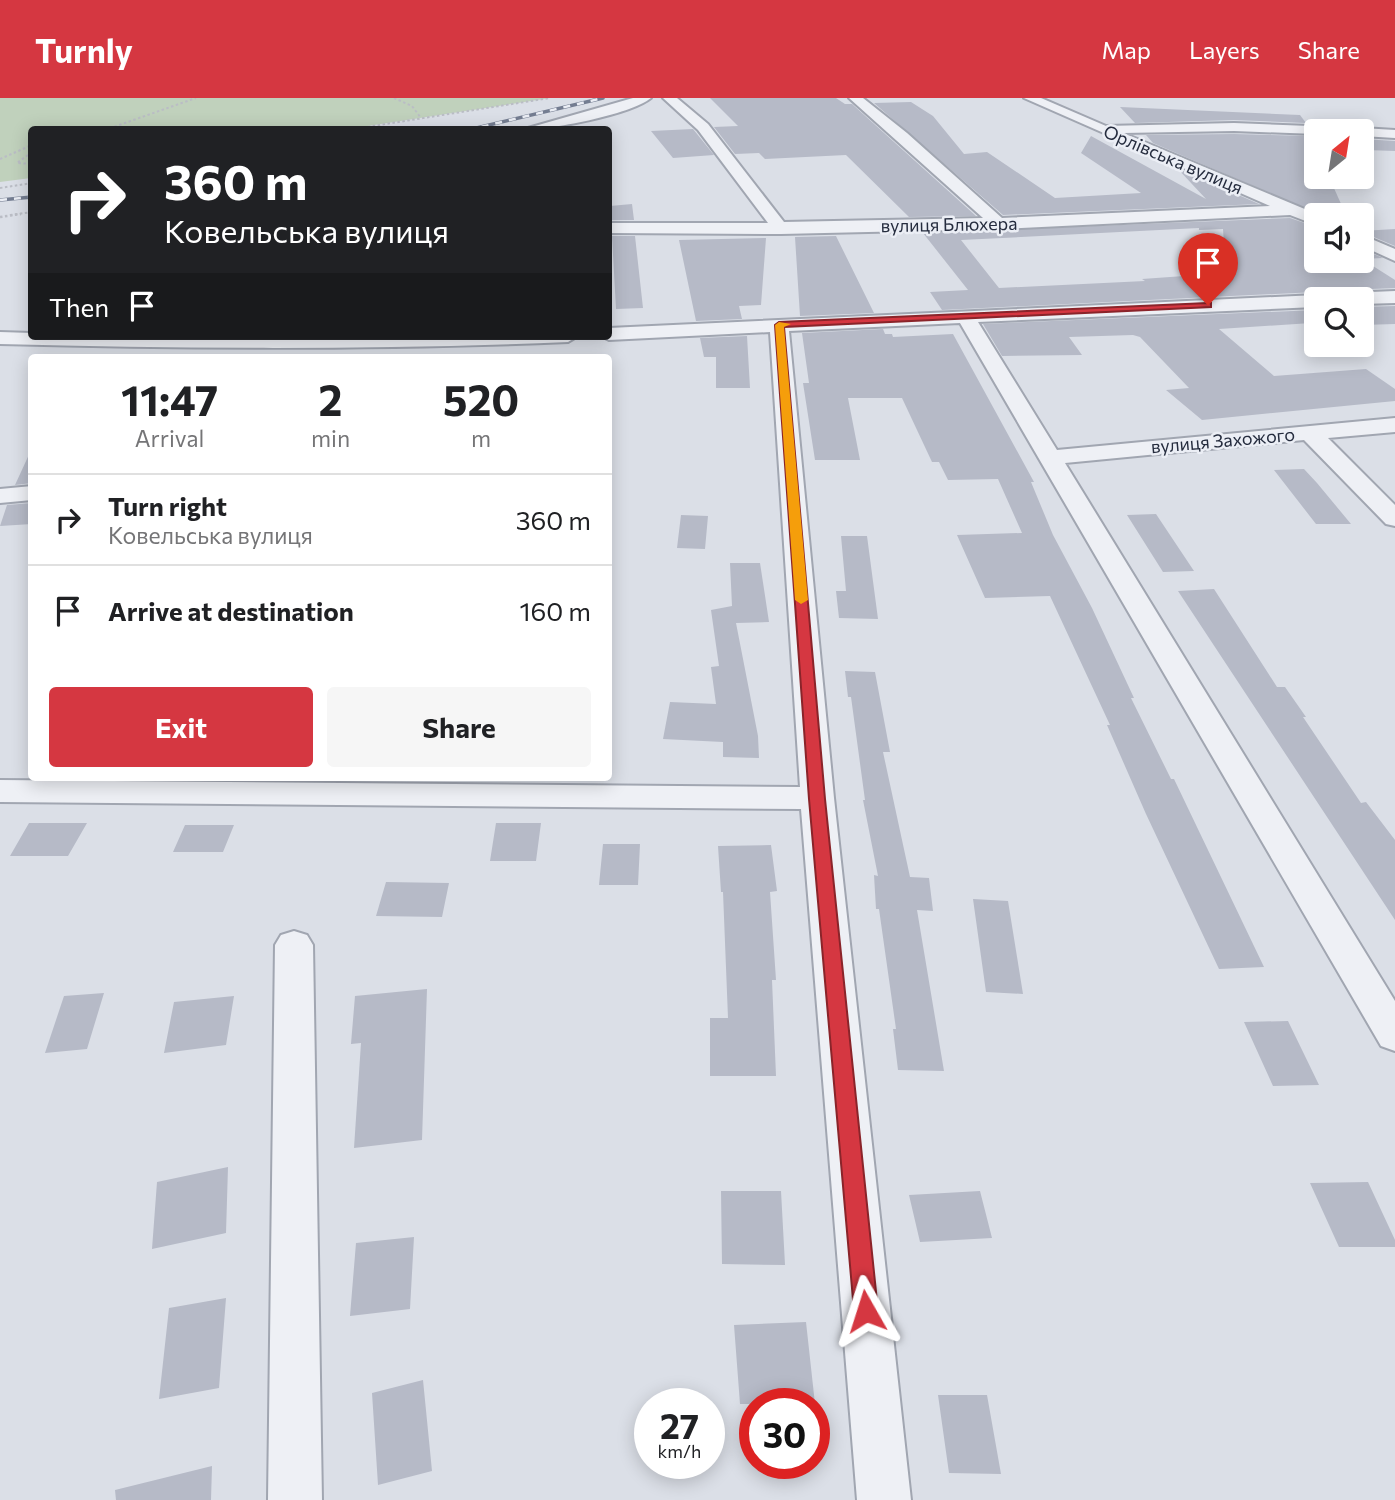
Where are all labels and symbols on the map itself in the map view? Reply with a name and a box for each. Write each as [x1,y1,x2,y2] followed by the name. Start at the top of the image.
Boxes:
[1304,119,1374,189] north arrow
[1100,120,1246,198] street label: Орлівська вулиця
[880,212,1018,236] street label: вулиця Блюхера
[1178,233,1238,305] pin
[1150,423,1296,457] street label: вулиця Захожого
[829,1274,903,1348] position arrow
[739,1388,830,1479] speed limit sign: 30

